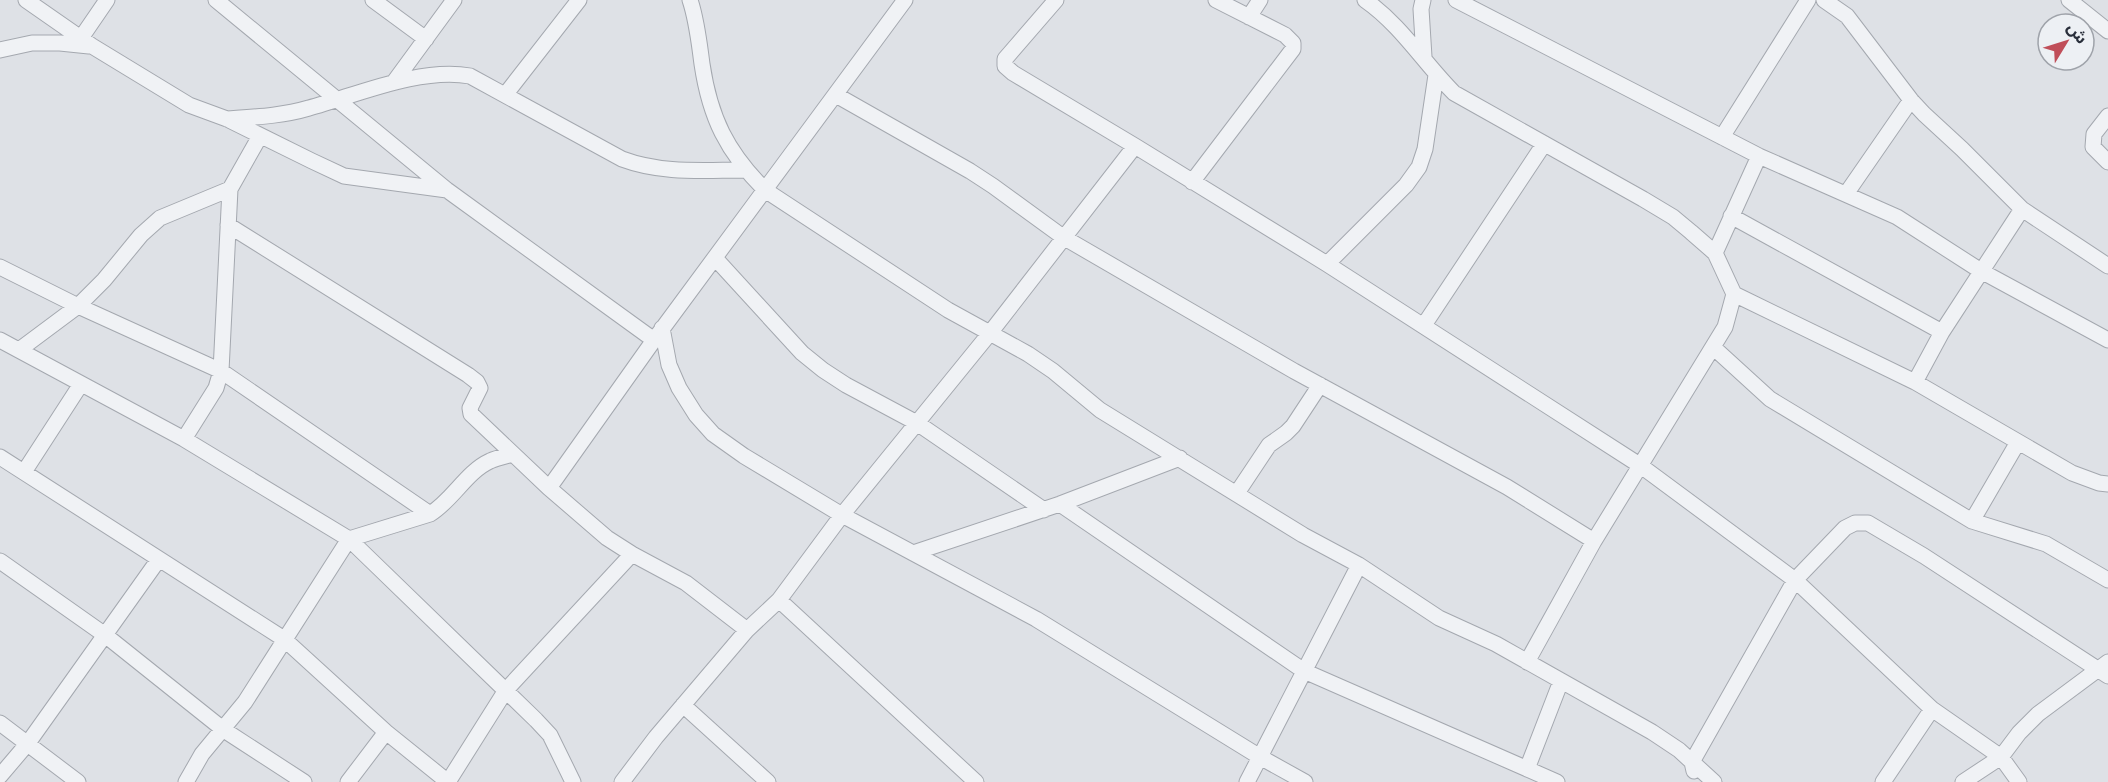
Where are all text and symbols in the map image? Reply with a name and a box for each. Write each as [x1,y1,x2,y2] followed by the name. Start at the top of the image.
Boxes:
[2036,12,2096,72] north arrow
[2063,18,2092,48] text: ش

